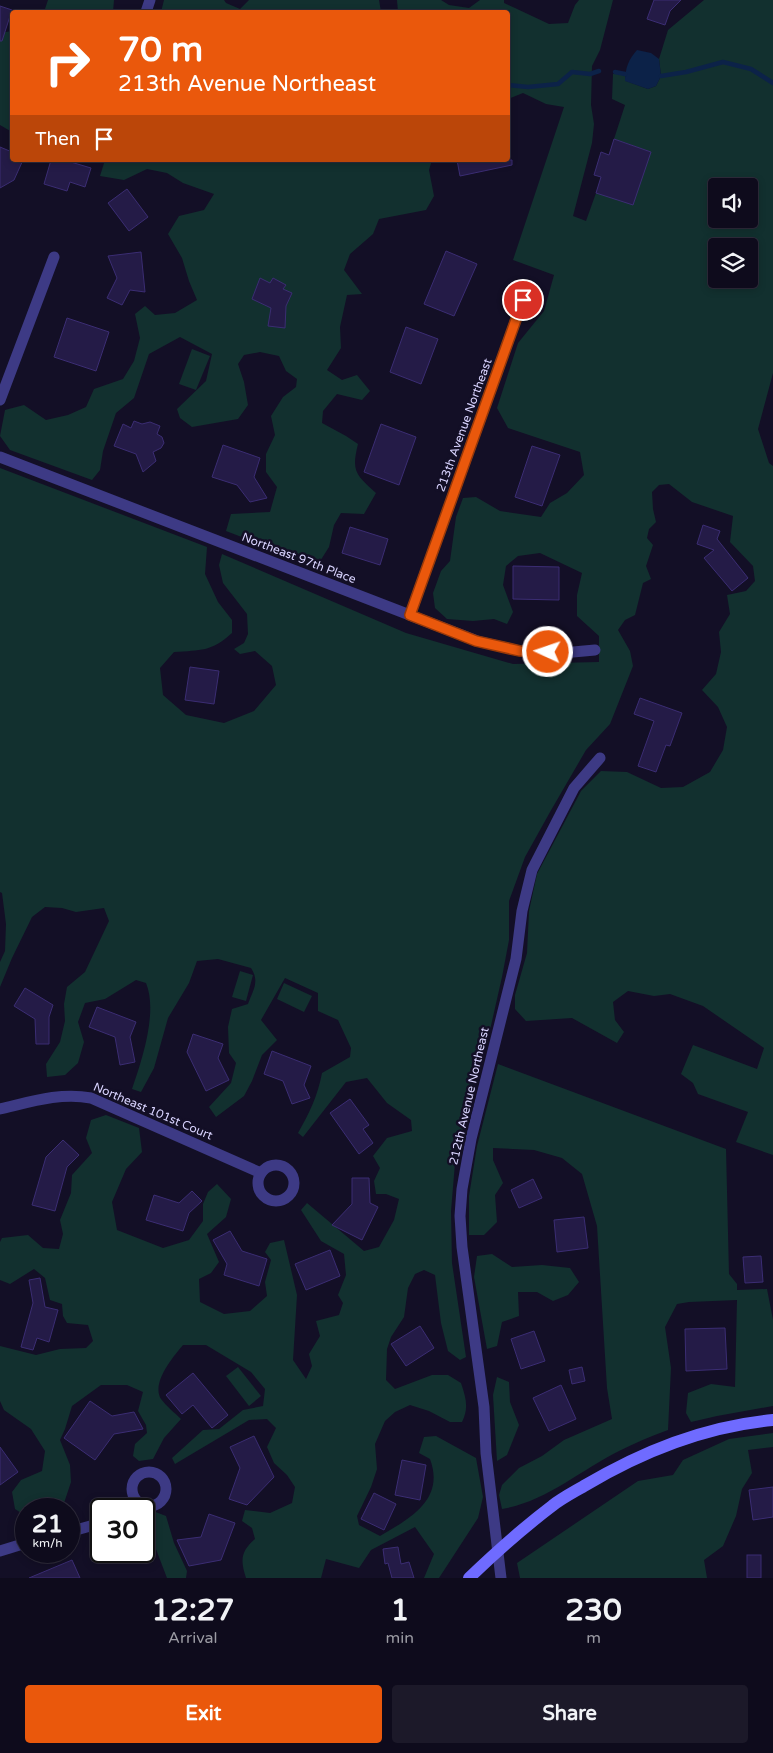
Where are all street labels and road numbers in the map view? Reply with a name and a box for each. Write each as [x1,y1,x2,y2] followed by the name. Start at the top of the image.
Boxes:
[433,356,495,494] street label: 213th Avenue Northeast
[240,530,358,586] street label: Northeast 97th Place
[446,1025,492,1166] street label: 212th Avenue Northeast
[91,1080,215,1143] street label: Northeast 101st Court

